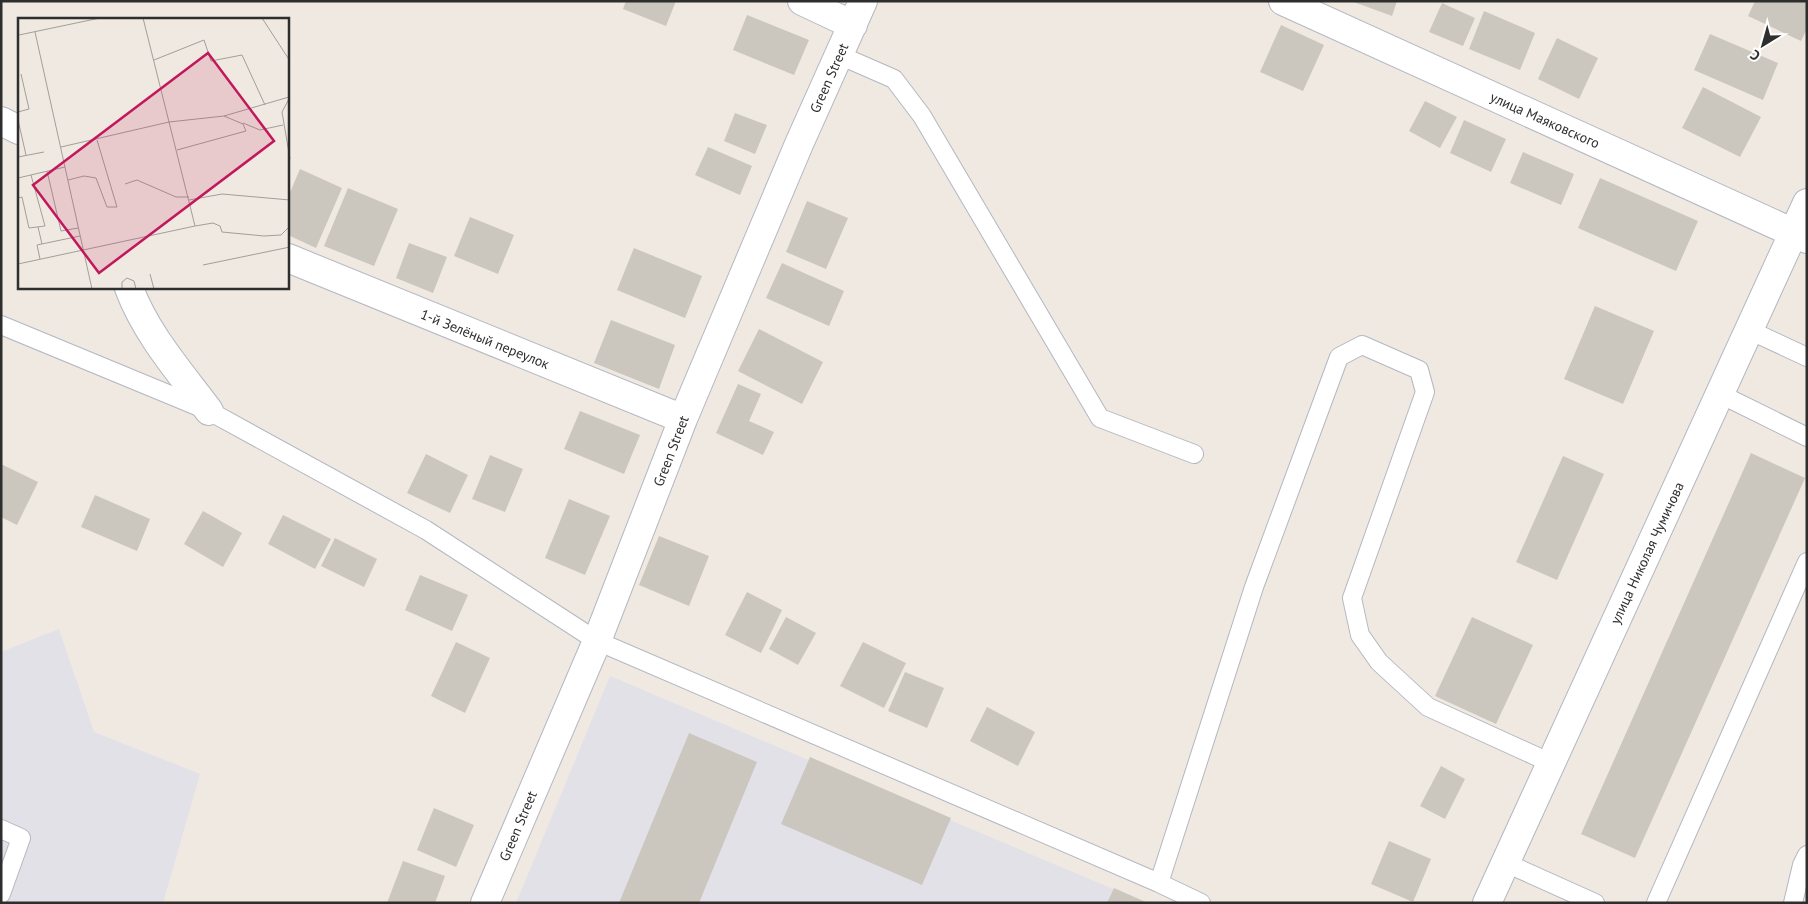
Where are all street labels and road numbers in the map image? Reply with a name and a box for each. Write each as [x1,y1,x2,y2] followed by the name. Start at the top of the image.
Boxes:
[806,40,852,116] street label: Green Street
[1487,88,1603,152] street label: улица Маяковского
[418,305,552,373] street label: 1-й Зелёный переулок
[649,413,693,489] street label: Green Street
[1606,479,1688,627] street label: улица Николая Чумичова
[495,788,541,864] street label: Green Street

